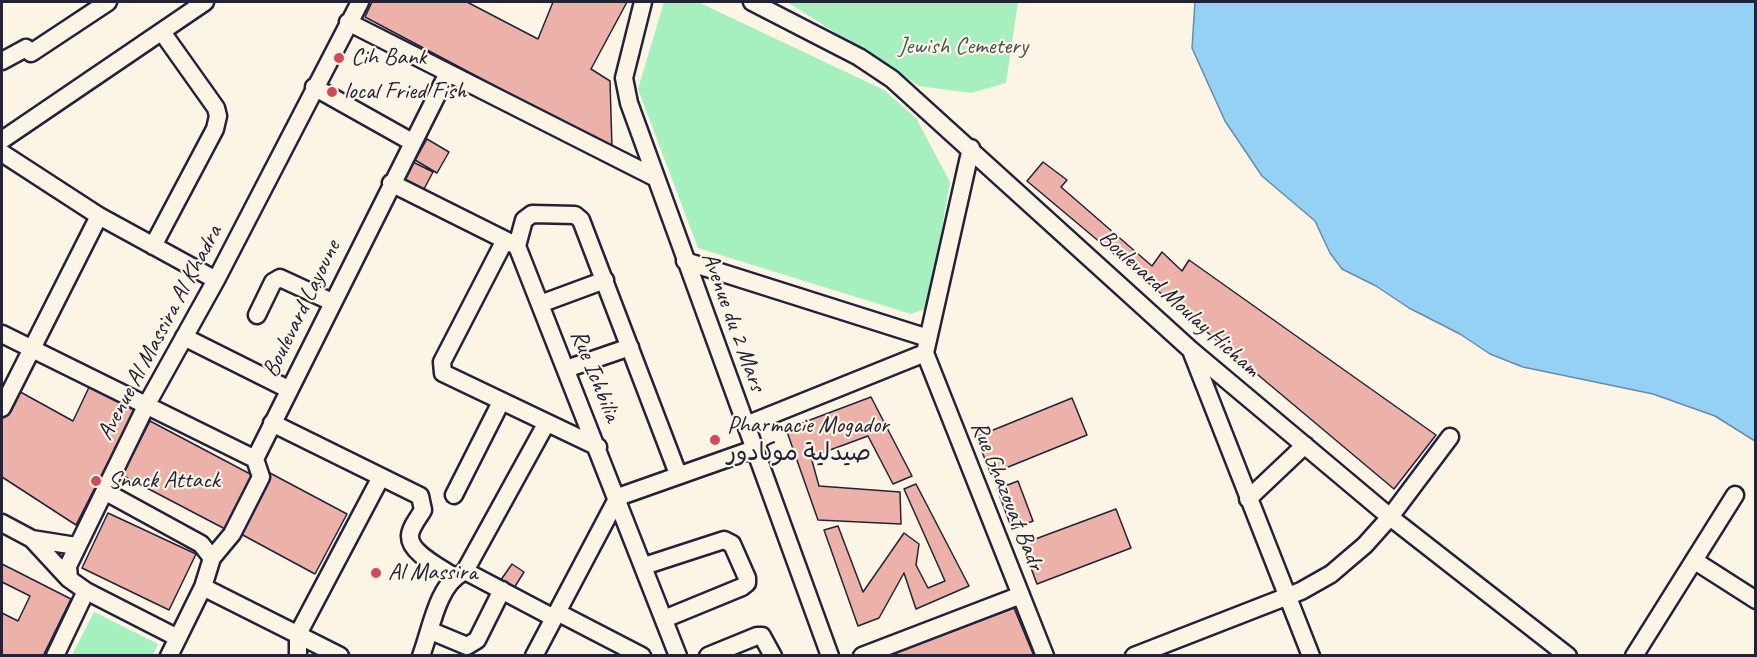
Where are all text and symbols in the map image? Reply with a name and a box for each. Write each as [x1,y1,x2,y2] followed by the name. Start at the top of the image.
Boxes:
[898,33,1028,61] park label: Jewish Cemetery
[351,44,426,72] place label: Cih Bank
[332,51,346,65] marker: Cih Bank
[344,78,466,106] place label: local Fried Fish
[325,85,339,99] marker: local Fried Fish
[91,221,229,445] street label: Avenue Al Massira Al Khadra
[1092,224,1266,384] street label: Boulevard Moulay Hicham
[257,236,347,382] street label: Boulevard Layoune
[694,248,772,396] street label: Avenue du 2 Mars
[564,326,626,426] street label: Rue Ichbilia
[727,412,889,468] place label: Pharmacie Mogador صيدلية موكادور
[964,417,1050,575] street label: Rue Ghazouat Badr
[708,433,722,447] marker: Pharmacie Mogador صيدلية موكادور
[108,467,220,495] place label: Snack Attack
[89,474,103,488] marker: Snack Attack
[388,559,477,587] place label: Al Massira
[369,566,383,580] marker: Al Massira

